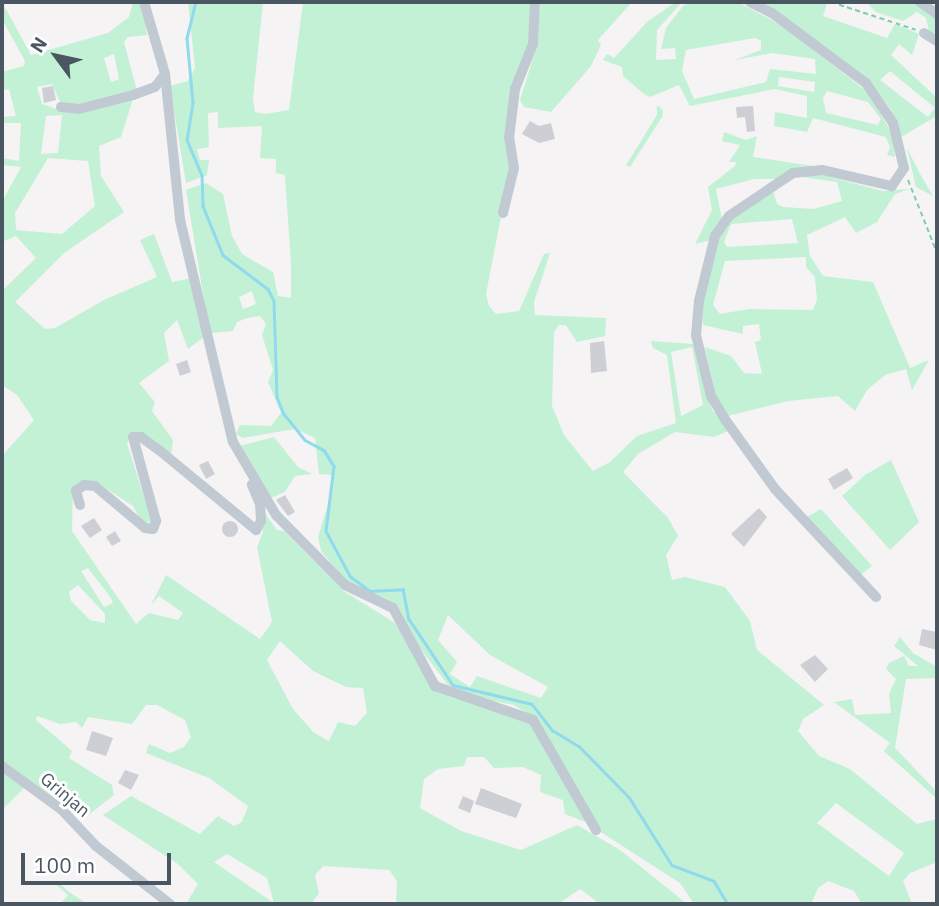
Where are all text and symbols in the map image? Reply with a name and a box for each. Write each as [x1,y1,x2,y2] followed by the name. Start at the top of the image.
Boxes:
[21,21,91,91] north arrow
[25,32,52,57] text: N
[36,768,94,822] street label: Grinjan
[24,839,175,883] scale bar
[34,851,95,879] text: 100 m

